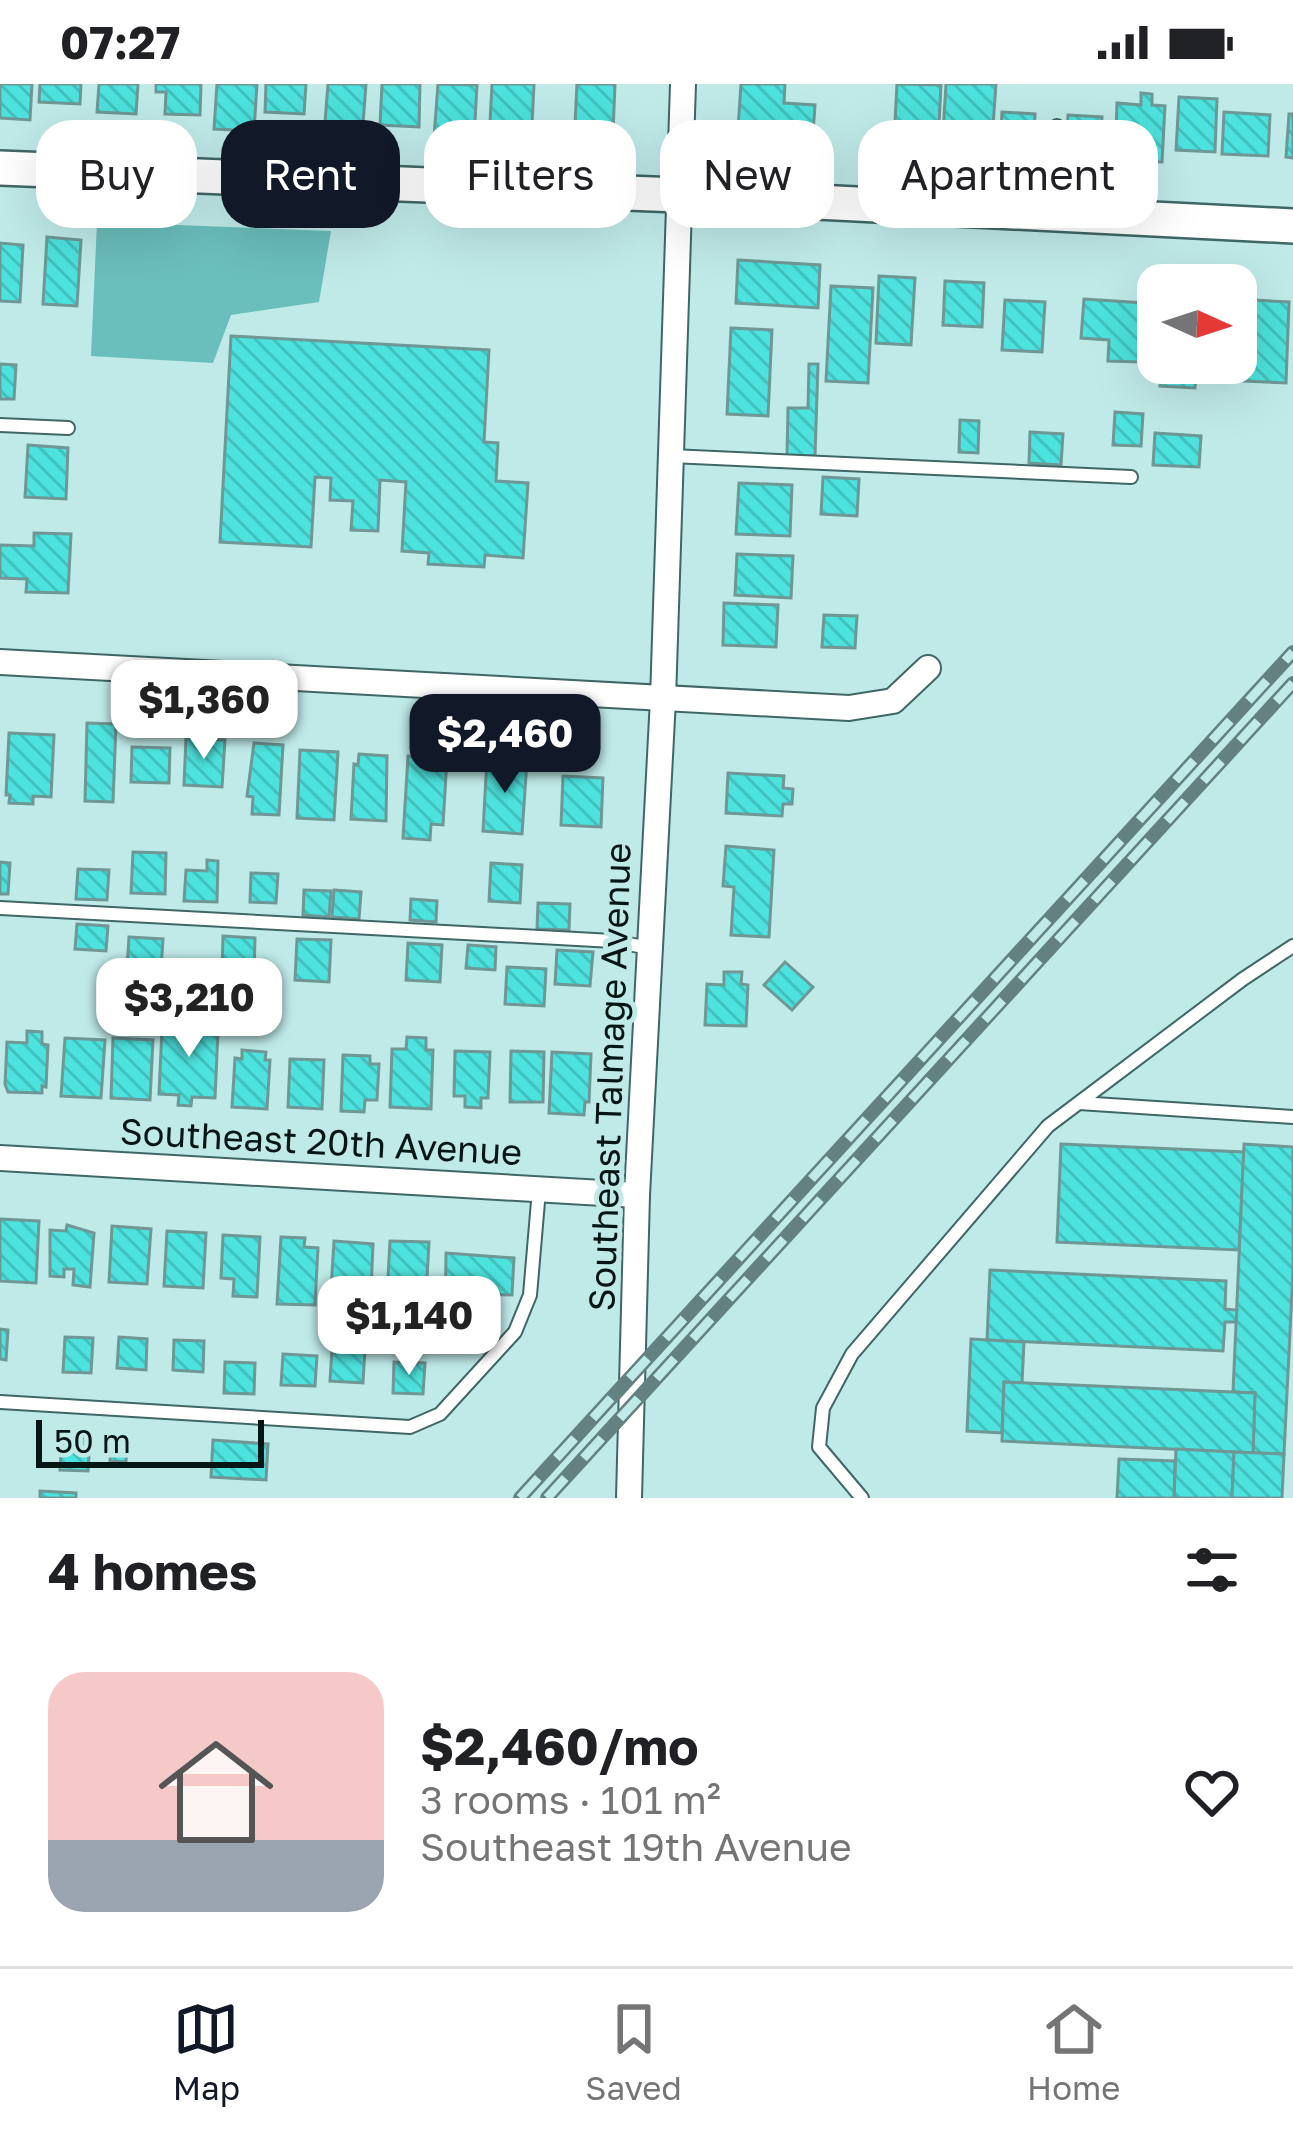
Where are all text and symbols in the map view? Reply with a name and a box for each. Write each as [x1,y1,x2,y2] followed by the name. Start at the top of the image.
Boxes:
[60,15,180,69] text: 07:27
[36,120,197,228] chip: Buy
[221,120,400,228] chip: Rent
[424,120,636,228] chip: Filters
[660,120,834,228] chip: New
[858,120,1158,228] chip: Apartment
[1137,264,1257,384] north arrow
[1137,264,1257,384] map controls
[106,660,302,762] pin: $1,360
[138,675,270,722] text: $1,360
[407,694,603,796] pin: $2,460
[437,709,573,756] text: $2,460
[579,842,639,1312] street label: Southeast Talmage Avenue
[91,958,287,1060] pin: $3,210
[123,973,255,1020] text: $3,210
[119,1109,523,1173] street label: Southeast 20th Avenue
[311,1276,507,1378] pin: $1,140
[345,1291,473,1338] text: $1,140
[36,1414,264,1467] scale bar
[54,1421,131,1460] text: 50 m
[1179,1537,1245,1603] icon: filters
[48,1540,257,1601] text: 4 homes
[420,1715,699,1776] text: $2,460/mo
[144,1720,288,1864] icon: home
[1179,1759,1245,1825] icon: heart
[420,1776,721,1823] text: 3 rooms · 101 m²
[420,1823,852,1870] text: Southeast 19th Avenue
[173,1996,240,2107] tab: Map
[585,1996,682,2107] tab: Saved
[1027,1996,1120,2107] tab: Home

